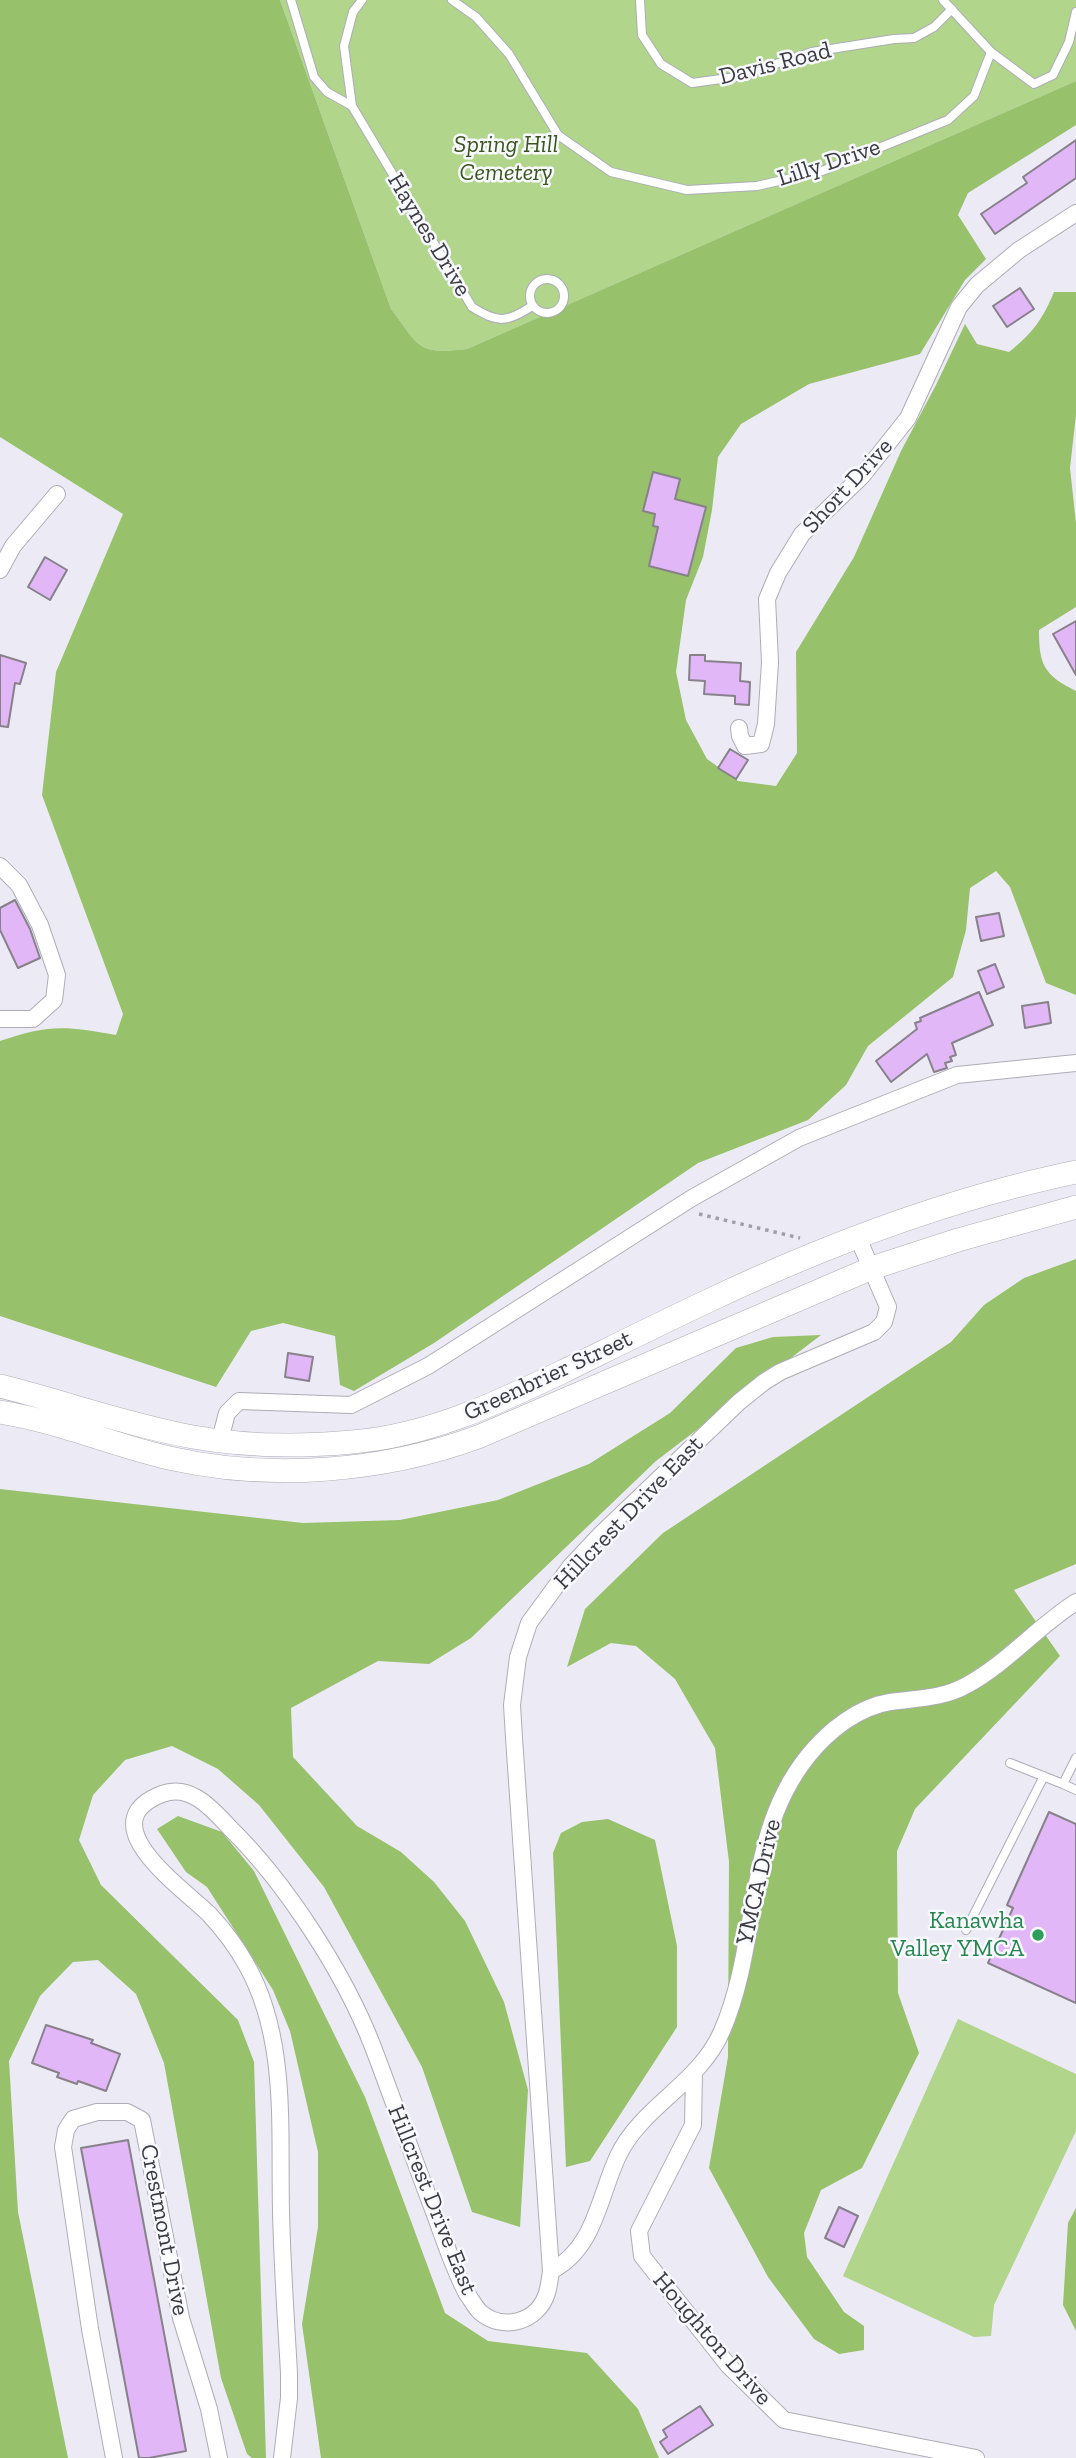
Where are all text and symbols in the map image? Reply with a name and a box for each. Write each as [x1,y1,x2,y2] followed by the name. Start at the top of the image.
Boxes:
[716,36,834,92] street label: Davis Road
[454,131,558,187] park label: Spring Hill Cemetery
[774,133,884,193] street label: Lilly Drive
[381,168,477,302] street label: Haynes Drive
[797,432,899,540] street label: Short Drive
[459,1324,637,1428] street label: Greenbrier Street
[548,1430,710,1596] street label: Hillcrest Drive East
[731,1816,787,1948] street label: YMCA Drive
[890,1907,1024,1963] place label: Kanawha Valley YMCA
[1030,1927,1046,1943] marker: Kanawha Valley YMCA
[381,2101,483,2299] street label: Hillcrest Drive East
[133,2142,195,2318] street label: Crestmont Drive
[646,2267,778,2411] street label: Houghton Drive

